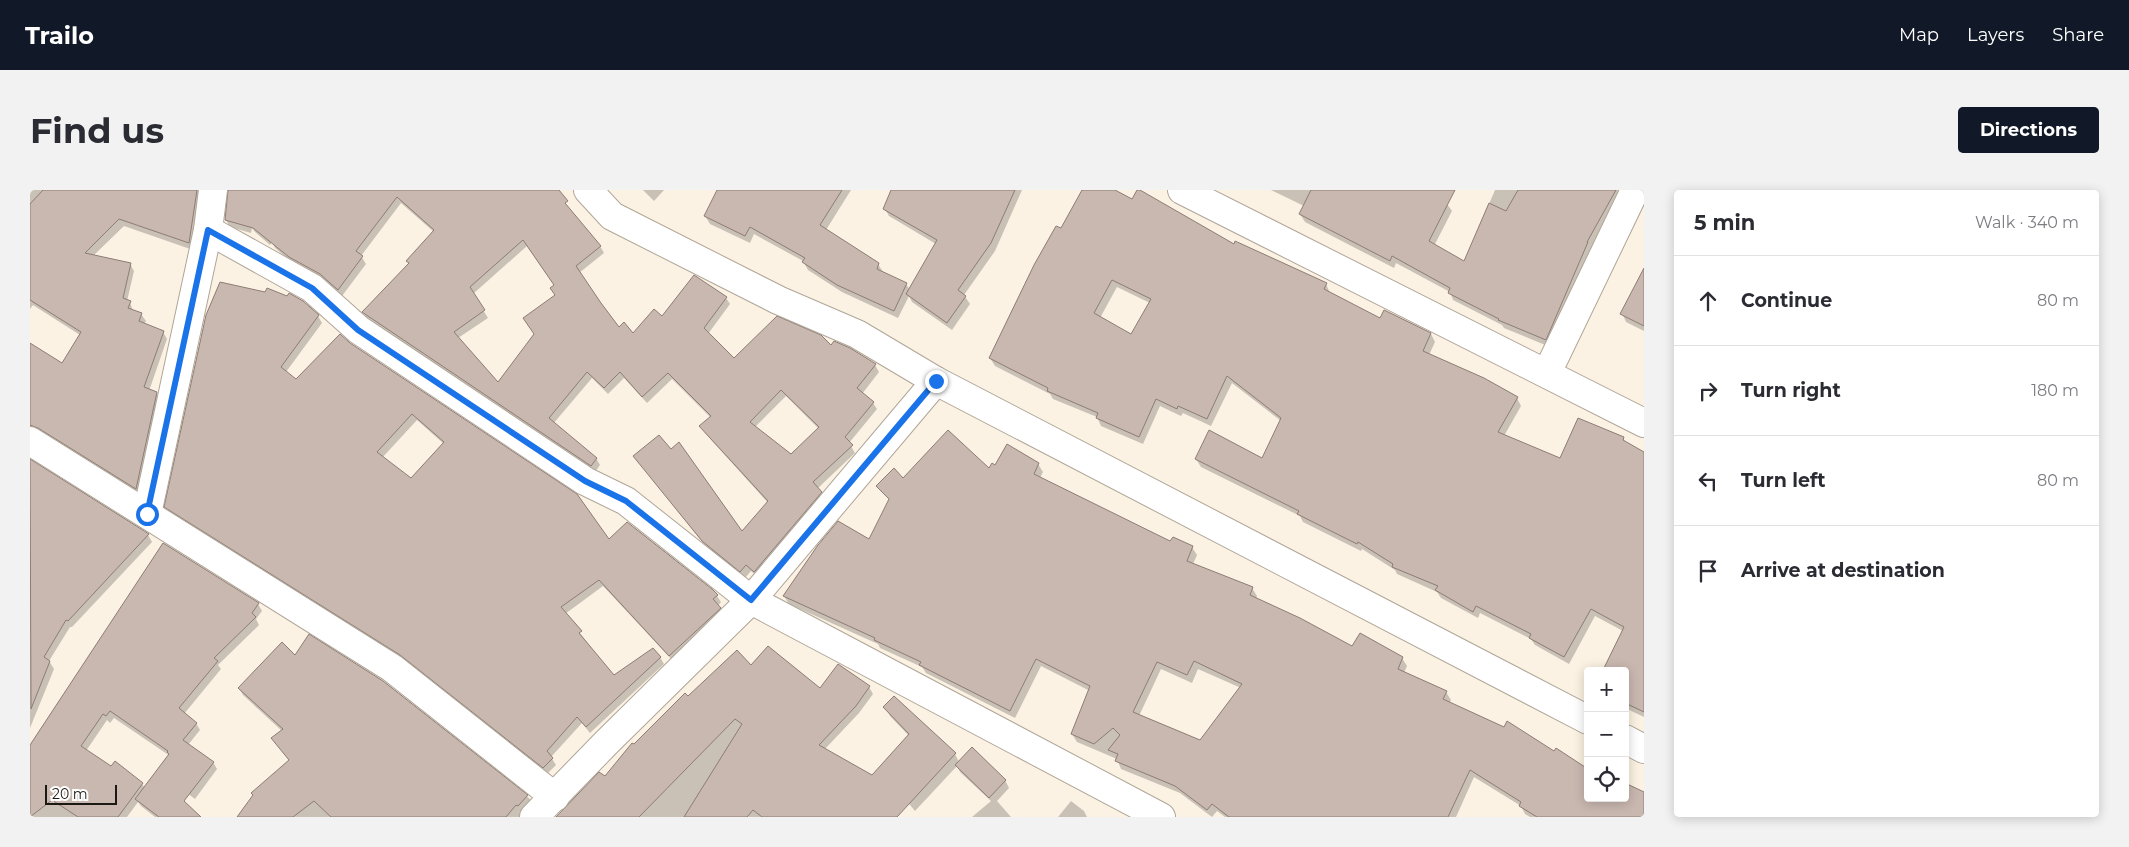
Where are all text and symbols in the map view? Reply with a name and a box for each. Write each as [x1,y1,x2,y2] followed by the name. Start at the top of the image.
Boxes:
[25,21,94,50] text: Trailo
[1899,24,1939,46] text: Map
[1967,24,2024,46] text: Layers
[2052,24,2104,46] text: Share
[1958,107,2099,153] button: Directions
[30,109,164,152] text: Find us
[1694,210,1755,235] text: 5 min
[1975,213,2079,232] text: Walk · 340 m
[1694,287,1722,315] icon: ahead
[1741,289,1832,312] text: Continue
[2037,291,2079,310] text: 80 m
[925,370,948,393] route end
[1694,377,1722,405] icon: right
[1741,379,1841,402] text: Turn right
[2031,381,2079,400] text: 180 m
[1694,467,1722,495] icon: left
[1741,469,1826,492] text: Turn left
[2037,471,2079,490] text: 80 m
[136,503,159,526] route start
[1694,557,1722,585] icon: arrive
[1741,559,1945,582] text: Arrive at destination
[1584,667,1629,802] map controls
[1584,667,1629,712] button: +
[1584,712,1629,757] button: −
[1584,757,1629,802] button: locate
[45,782,118,805] scale bar
[52,785,88,803] text: 20 m

